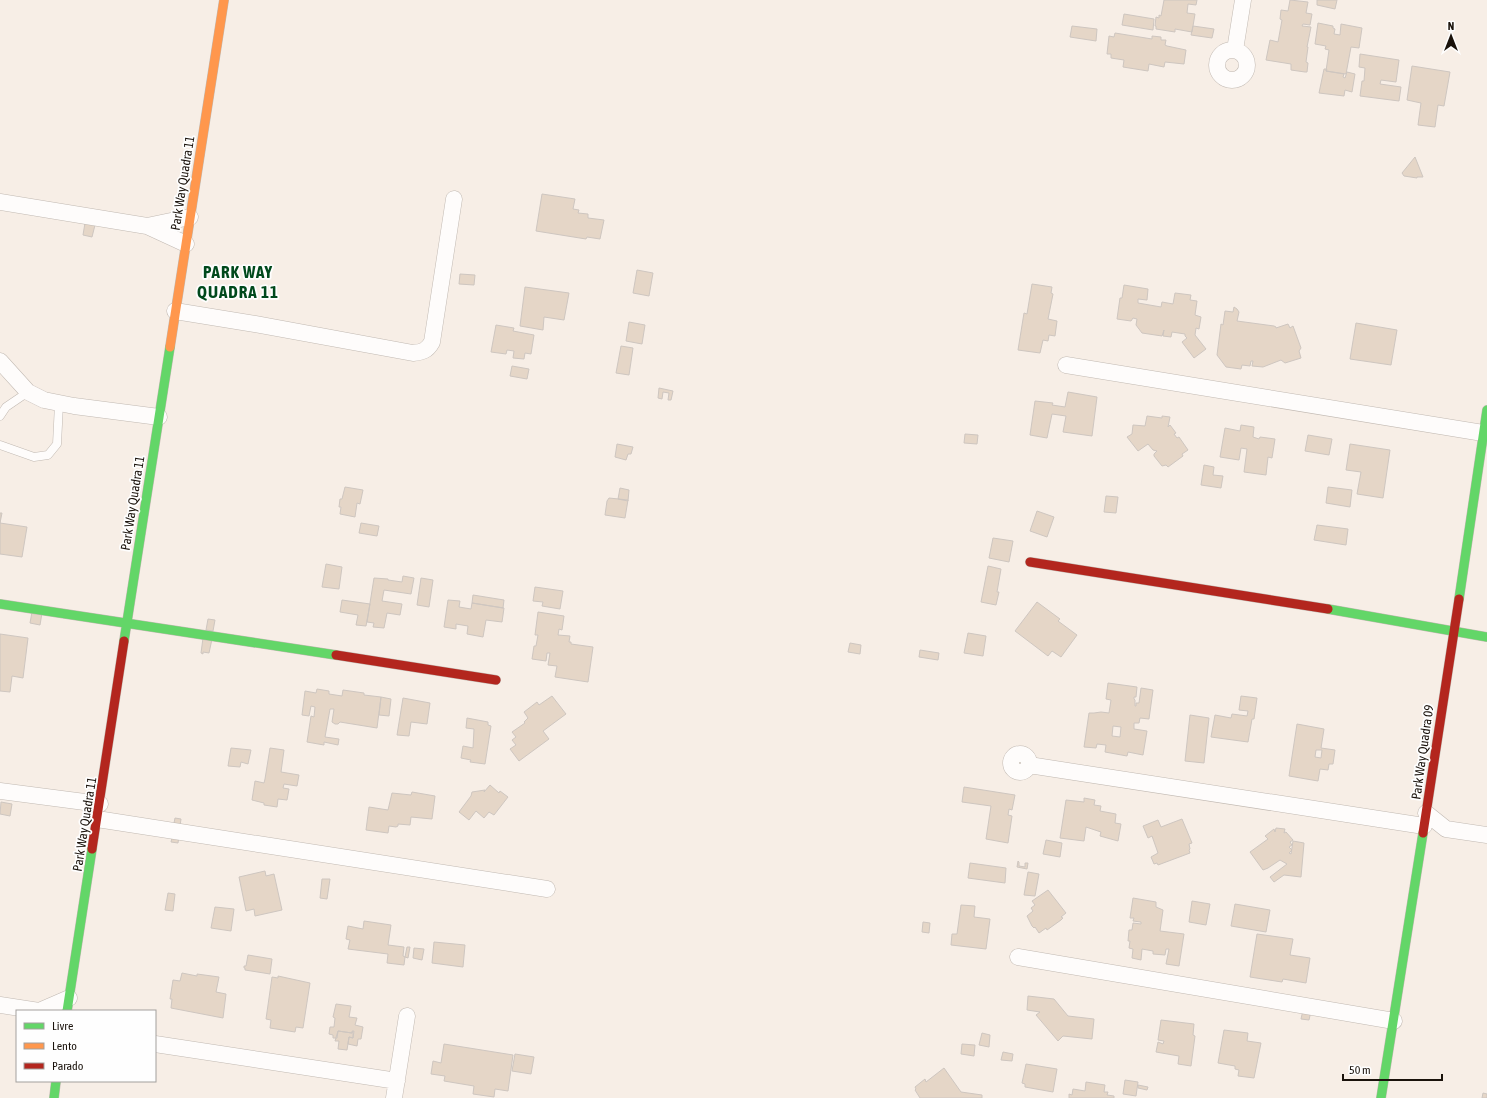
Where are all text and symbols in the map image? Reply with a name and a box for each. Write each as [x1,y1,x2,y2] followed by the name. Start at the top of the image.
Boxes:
[1431,16,1471,56] north arrow
[1448,20,1454,32] text: N
[168,135,197,231] street label: Park Way Quadra 11
[197,262,279,302] district label: PARK WAY QUADRA 11
[118,455,147,551] street label: Park Way Quadra 11
[1408,704,1437,800] street label: Park Way Quadra 09
[70,776,99,872] street label: Park Way Quadra 11
[16,1010,156,1082] legend
[52,1019,73,1033] text: Livre
[52,1039,77,1053] text: Lento
[1343,1056,1442,1082] scale bar
[52,1059,84,1073] text: Parado
[1349,1063,1371,1077] text: 50 m

